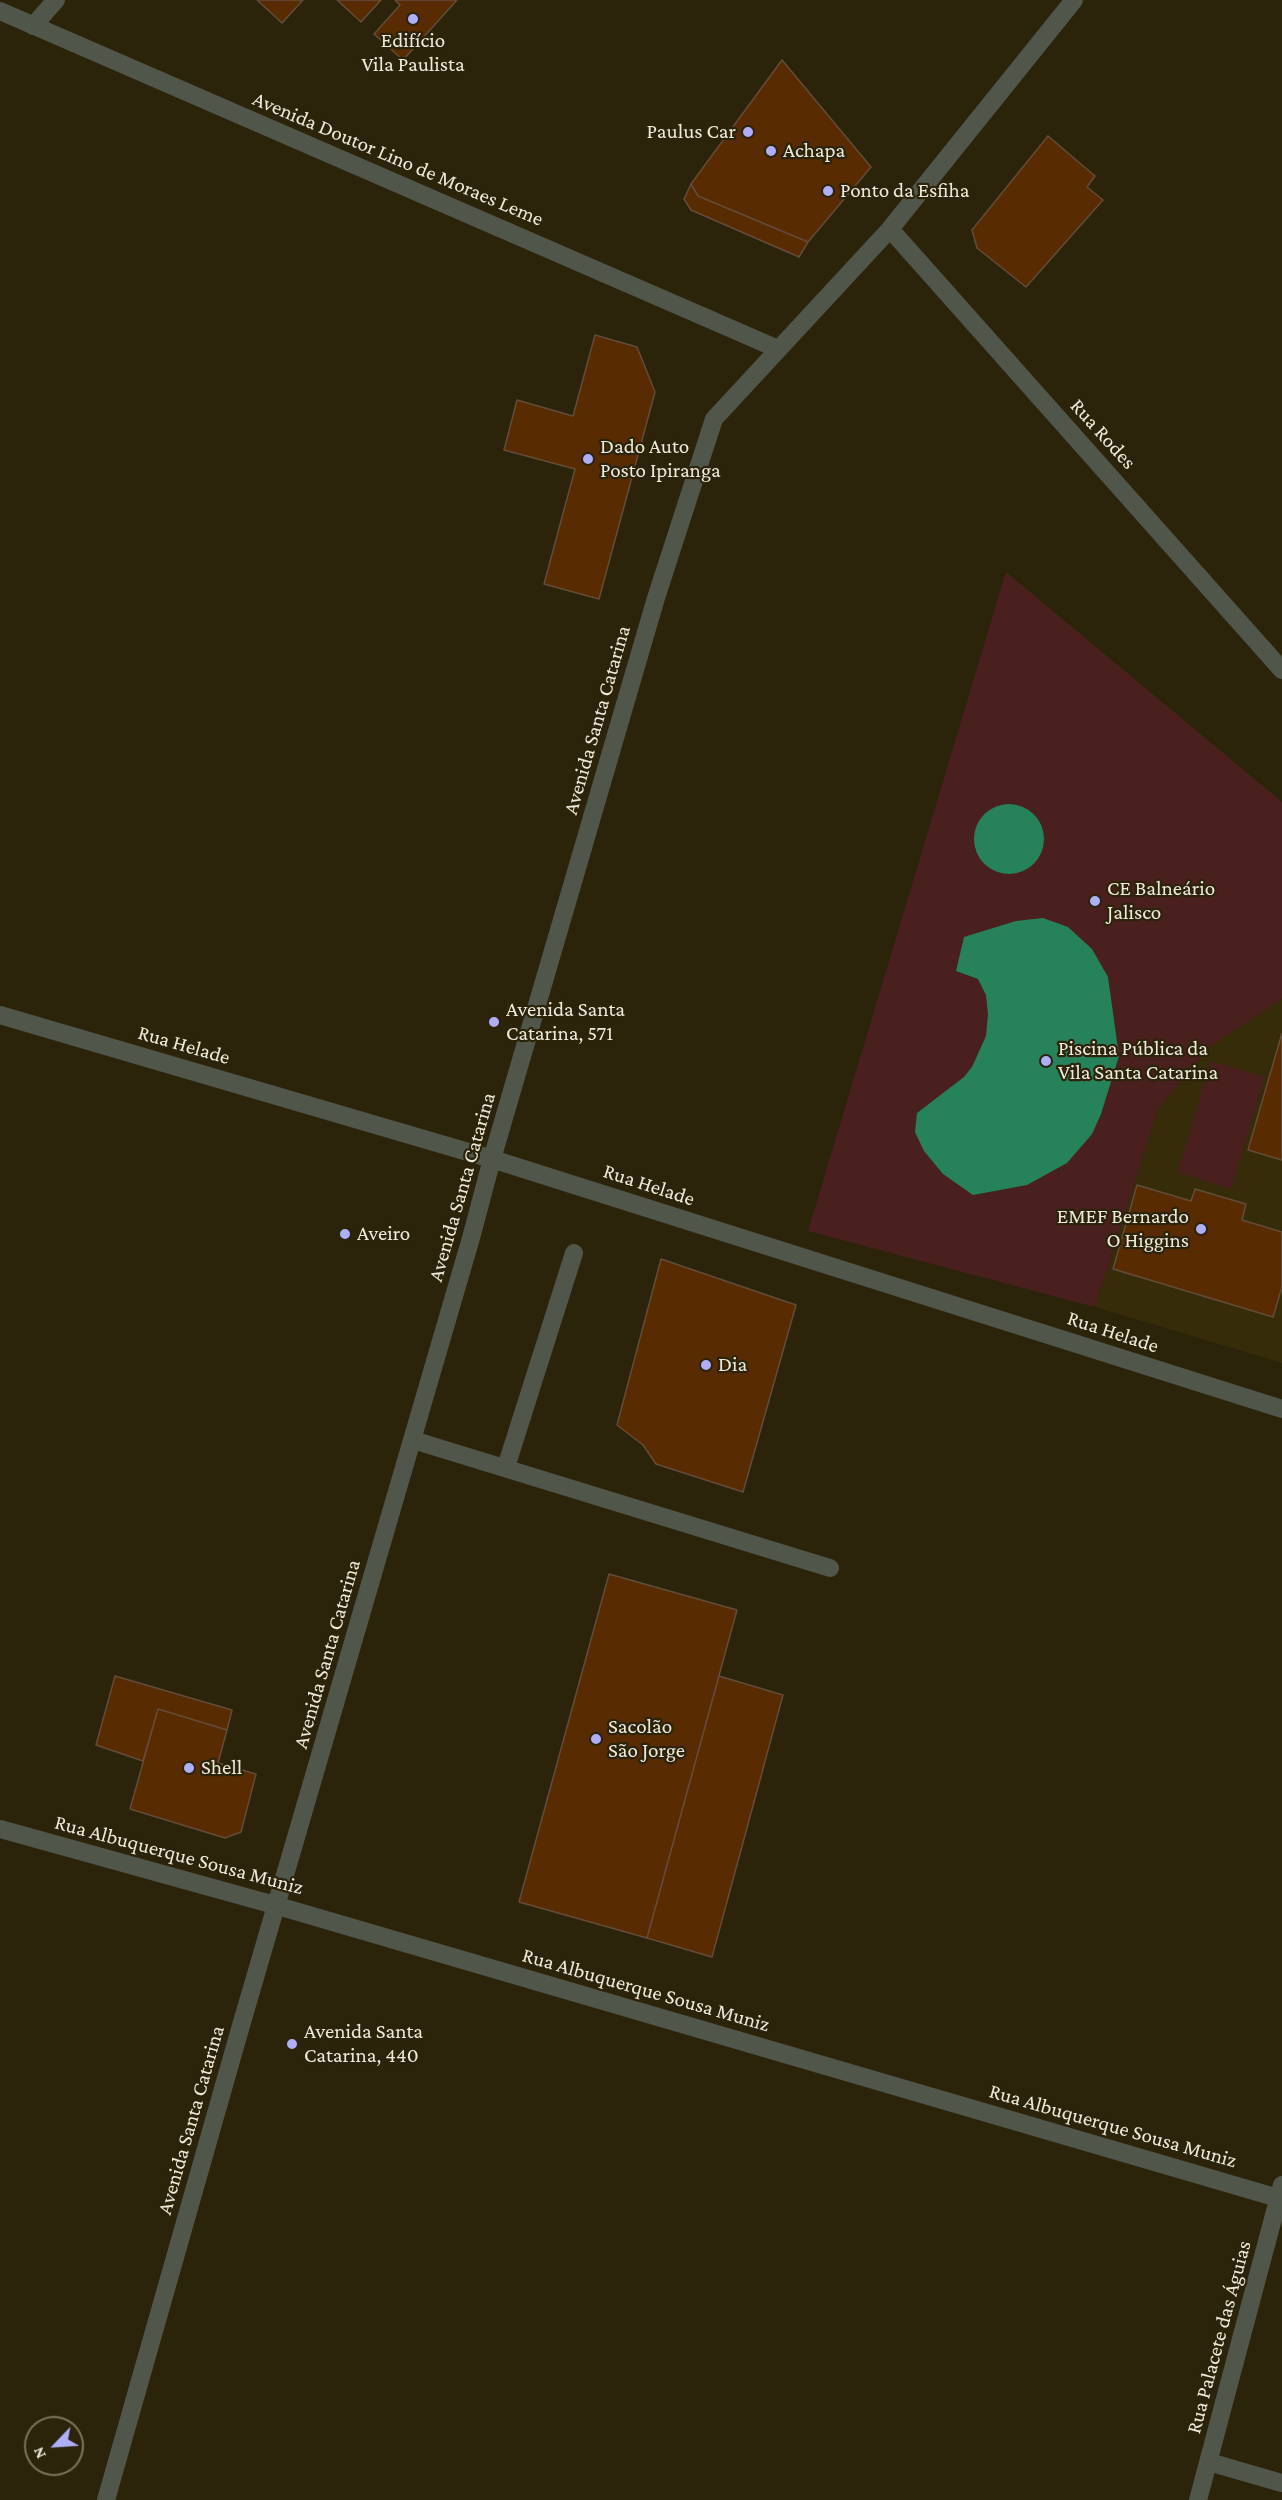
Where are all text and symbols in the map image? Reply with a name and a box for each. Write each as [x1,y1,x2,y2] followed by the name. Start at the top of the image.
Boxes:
[406,12,420,26] marker: Edifício Vila Paulista
[361,28,465,78] place label: Edifício Vila Paulista
[249,86,547,232] street label: Avenida Doutor Lino de Moraes Leme
[647,119,736,145] place label: Paulus Car
[741,125,755,139] marker: Paulus Car
[783,138,845,164] place label: Achapa
[764,144,778,158] marker: Achapa
[840,178,970,204] place label: Ponto da Esfiha
[821,184,835,198] marker: Ponto da Esfiha
[1065,393,1141,475] street label: Rua Rodes
[600,434,721,484] place label: Dado Auto Posto Ipiranga
[581,452,595,466] marker: Dado Auto Posto Ipiranga
[558,623,636,817] street label: Avenida Santa Catarina
[1107,876,1215,926] place label: CE Balneário Jalisco
[1088,894,1102,908] marker: CE Balneário Jalisco
[506,997,625,1047] place label: Avenida Santa Catarina, 571
[487,1015,501,1029] marker: Avenida Santa Catarina, 571
[135,1020,233,1070] street label: Rua Helade
[1058,1036,1218,1086] place label: Piscina Pública da Vila Santa Catarina
[1039,1054,1053,1068] marker: Piscina Pública da Vila Santa Catarina
[423,1090,501,1284] street label: Avenida Santa Catarina
[600,1158,698,1212] street label: Rua Helade
[1057,1204,1189,1254] place label: EMEF Bernardo O Higgins
[357,1221,410,1247] place label: Aveiro
[1194,1222,1208,1236] marker: EMEF Bernardo O Higgins
[338,1227,352,1241] marker: Aveiro
[1064,1305,1162,1359] street label: Rua Helade
[718,1352,747,1378] place label: Dia
[699,1358,713,1372] marker: Dia
[288,1557,366,1751] street label: Avenida Santa Catarina
[608,1714,685,1764] place label: Sacolão São Jorge
[589,1732,603,1746] marker: Sacolão São Jorge
[201,1755,242,1781] place label: Shell
[182,1761,196,1775] marker: Shell
[52,1810,306,1900] street label: Rua Albuquerque Sousa Muniz
[519,1943,773,2037] street label: Rua Albuquerque Sousa Muniz
[304,2019,423,2069] place label: Avenida Santa Catarina, 440
[152,2023,230,2217] street label: Avenida Santa Catarina
[285,2037,299,2051] marker: Avenida Santa Catarina, 440
[986,2079,1240,2173] street label: Rua Albuquerque Sousa Muniz
[1181,2238,1257,2436] street label: Rua Palacete das Águias
[24,2416,84,2476] north arrow
[29,2444,49,2462] text: N

